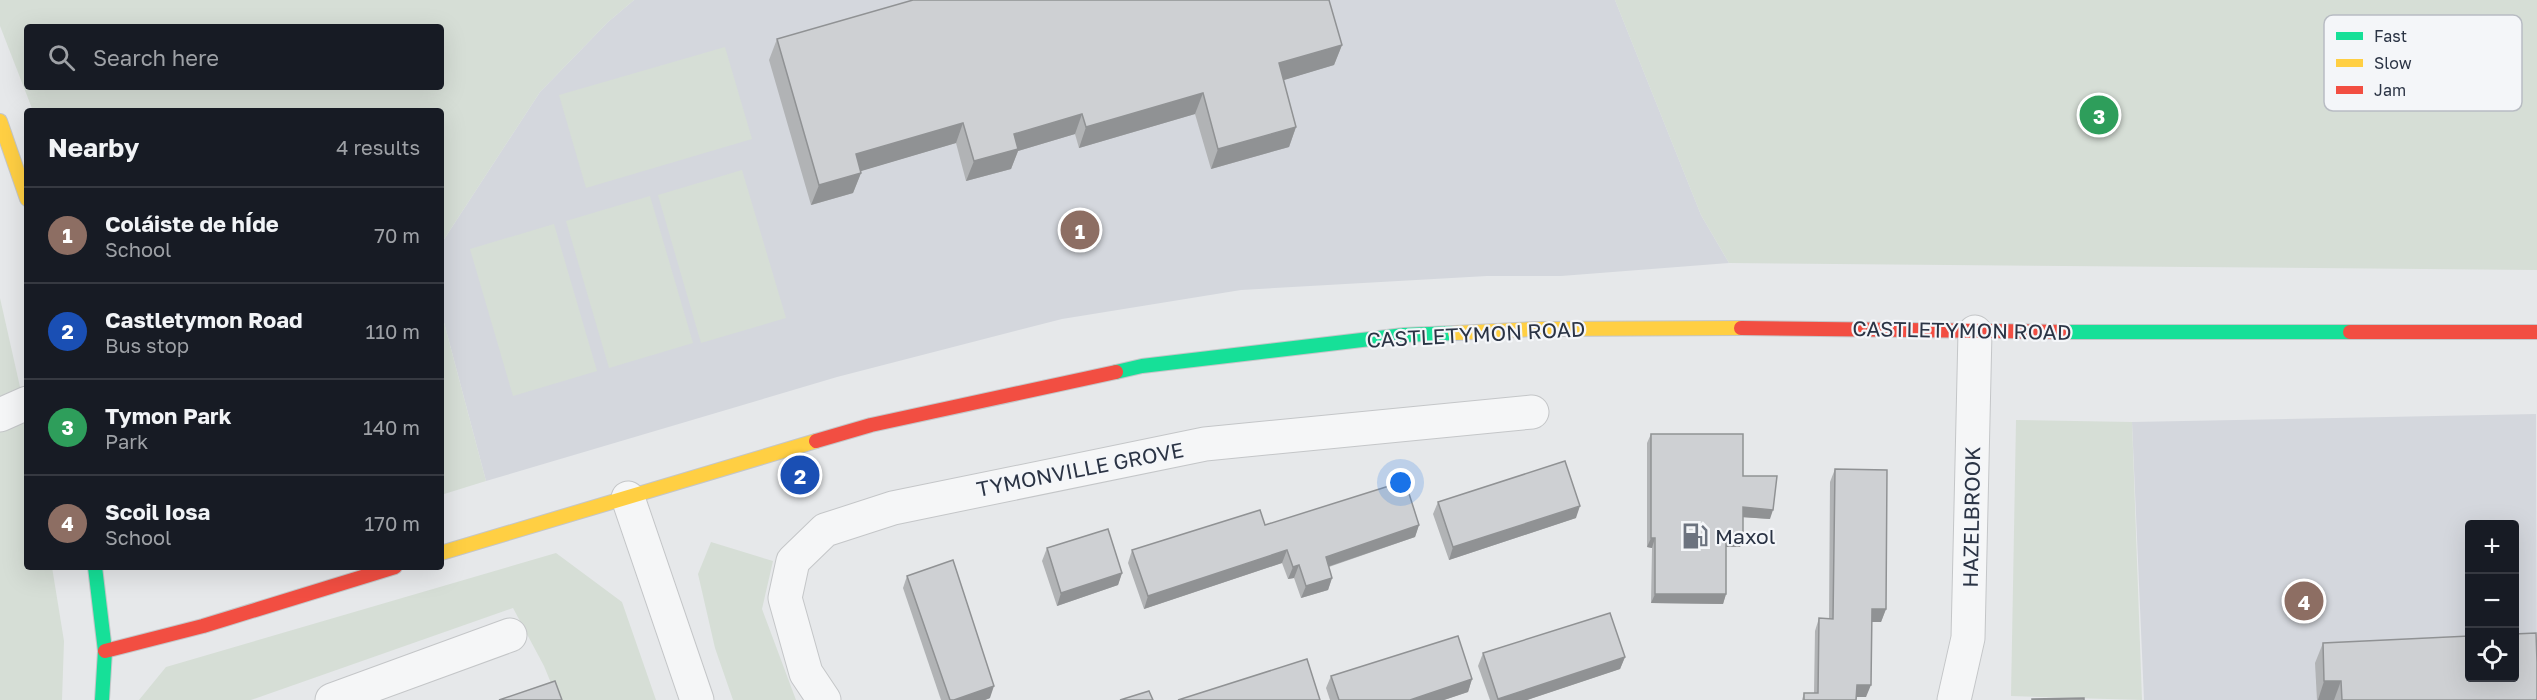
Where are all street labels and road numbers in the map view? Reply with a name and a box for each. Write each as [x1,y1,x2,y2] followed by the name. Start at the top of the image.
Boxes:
[1366,315,1586,353] street label: CASTLETYMON ROAD
[1852,315,2072,345] street label: CASTLETYMON ROAD
[974,436,1186,502] street label: TYMONVILLE GROVE
[1957,446,1985,588] street label: HAZELBROOK

